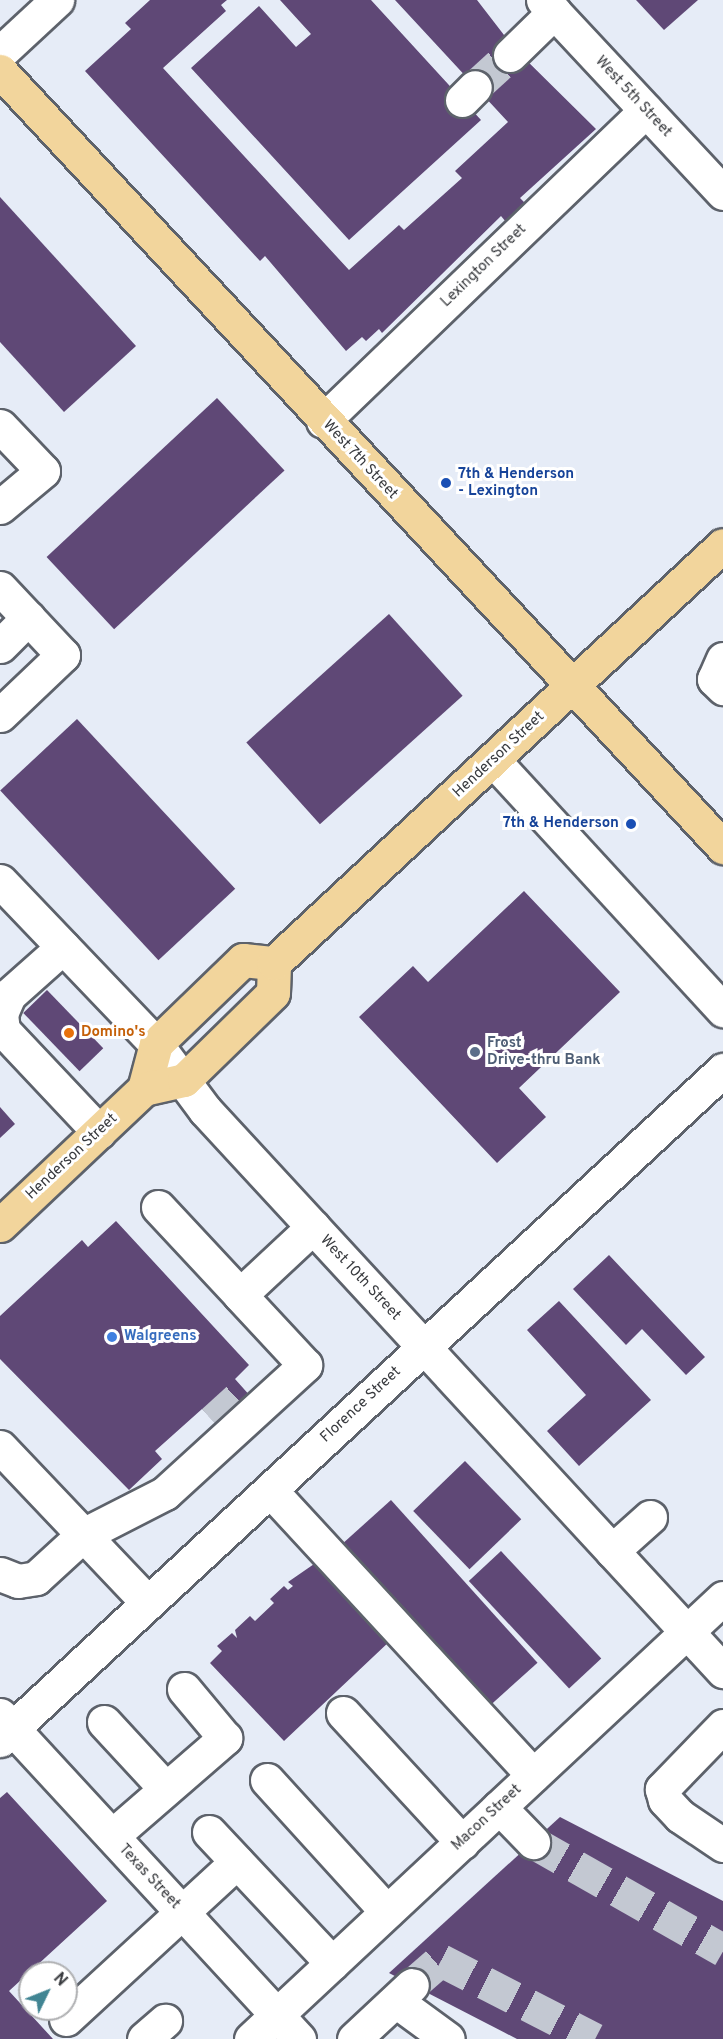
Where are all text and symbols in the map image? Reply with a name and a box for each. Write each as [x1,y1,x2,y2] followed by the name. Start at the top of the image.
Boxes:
[591,53,675,141] street label: West 5th Street
[438,221,530,311] street label: Lexington Street
[319,416,401,504] street label: West 7th Street
[458,465,574,500] place label: 7th & Henderson - Lexington
[439,476,453,490] marker: 7th & Henderson - Lexington
[450,708,548,802] street label: Henderson Street
[503,815,619,833] place label: 7th & Henderson
[624,817,638,831] marker: 7th & Henderson
[81,1024,146,1042] place label: Domino's
[62,1026,76,1040] marker: Domino's
[487,1034,601,1069] place label: Frost Drive-thru Bank
[468,1045,482,1059] marker: Frost Drive-thru Bank
[23,1110,121,1204] street label: Henderson Street
[316,1232,404,1324] street label: West 10th Street
[124,1328,197,1346] place label: Walgreens
[105,1330,119,1344] marker: Walgreens
[317,1363,405,1447] street label: Florence Street
[448,1781,526,1855] street label: Macon Street
[114,1841,184,1913] street label: Texas Street
[18,1961,78,2021] north arrow
[48,1969,71,1991] text: N

